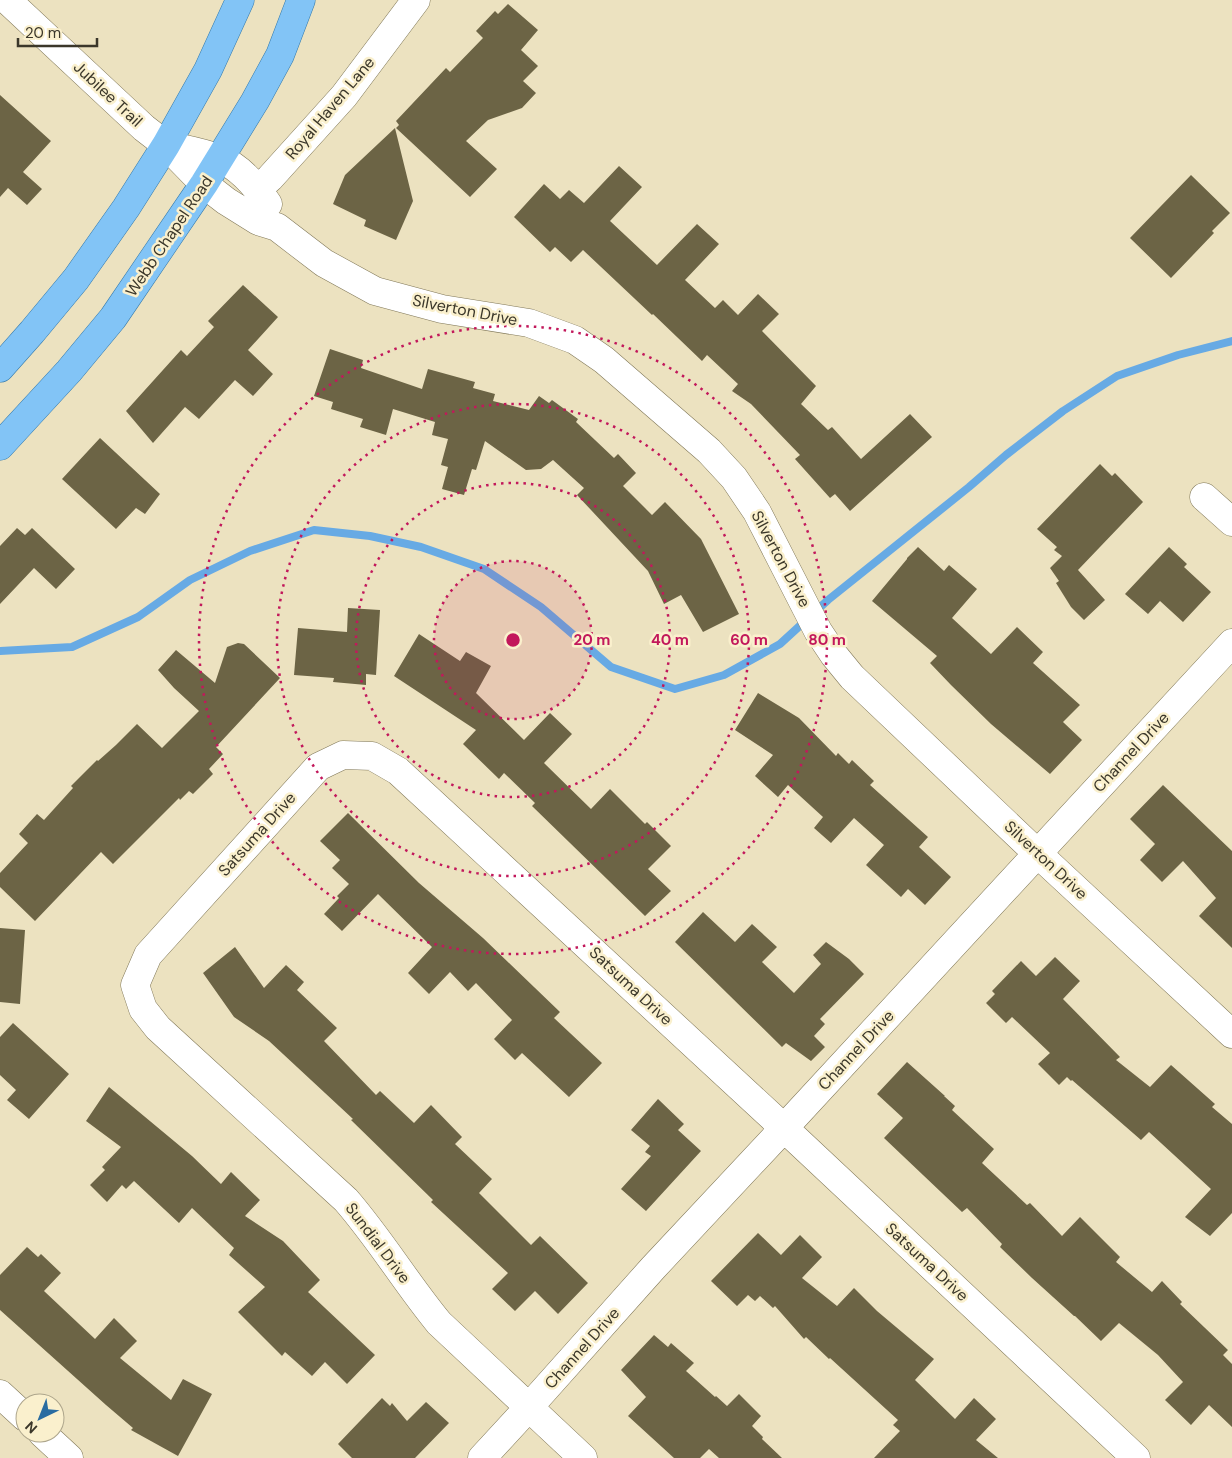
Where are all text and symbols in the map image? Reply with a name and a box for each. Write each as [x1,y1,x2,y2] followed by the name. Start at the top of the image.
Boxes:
[18,15,96,47] scale bar
[25,23,61,43] text: 20 m
[281,52,379,164] street label: Royal Haven Lane
[69,57,147,131] street label: Jubilee Trail
[121,171,217,301] street label: Webb Chapel Road
[411,290,519,330] street label: Silverton Drive
[747,507,815,611] street label: Silverton Drive
[574,630,610,650] text: 20 m
[651,630,689,650] text: 40 m
[730,630,768,650] text: 60 m
[808,630,846,650] text: 80 m
[504,631,522,649] centre of rings
[1088,707,1174,797] street label: Channel Drive
[214,787,300,881] street label: Satsuma Drive
[1000,816,1092,904] street label: Silverton Drive
[585,942,677,1030] street label: Satsuma Drive
[813,1005,899,1095] street label: Channel Drive
[341,1198,415,1288] street label: Sundial Drive
[881,1218,973,1306] street label: Satsuma Drive
[540,1303,624,1393] street label: Channel Drive
[15,1393,65,1443] north arrow
[21,1417,41,1438] text: N

